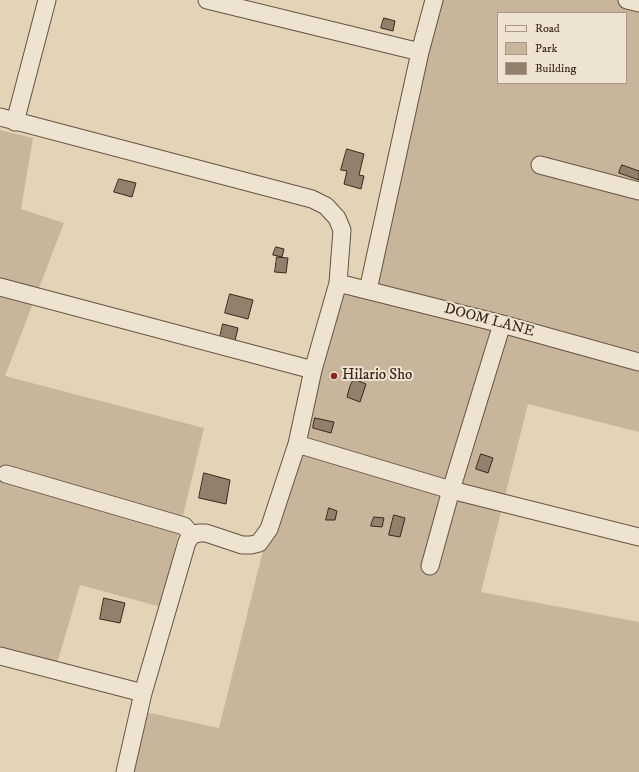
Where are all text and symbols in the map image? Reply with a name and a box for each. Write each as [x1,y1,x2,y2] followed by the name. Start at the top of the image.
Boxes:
[497,12,627,84] legend
[535,21,560,36] text: Road
[535,41,557,56] text: Park
[535,61,576,76] text: Building
[442,300,536,342] street label: DOOM LANE
[342,367,412,385] place label: Hilario Sho
[329,371,339,381] marker: Hilario Sho

